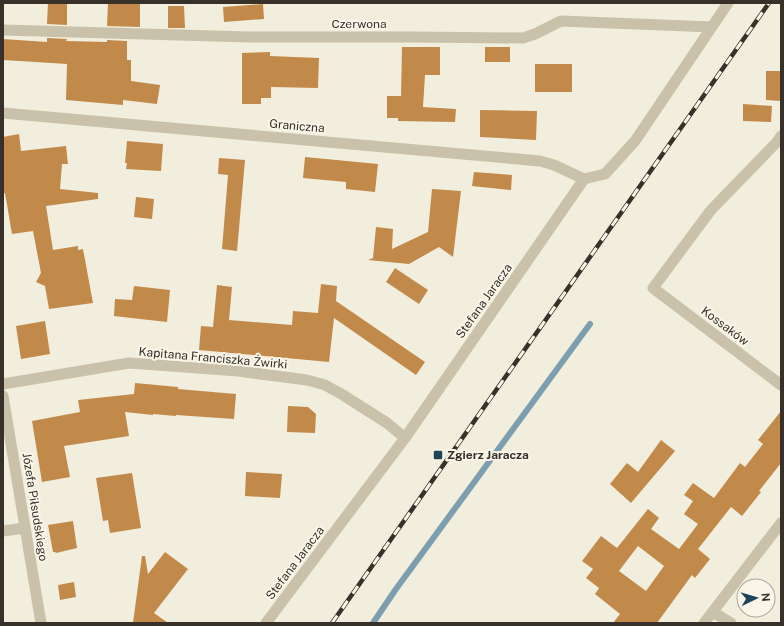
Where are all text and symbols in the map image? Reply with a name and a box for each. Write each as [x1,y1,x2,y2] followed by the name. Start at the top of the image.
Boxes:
[331,17,387,31] street label: Czerwona
[269,117,325,135] street label: Graniczna
[453,261,515,341] street label: Stefana Jaracza
[698,304,752,349] street label: Kossaków
[138,345,288,371] street label: Kapitana Franciszka Żwirki
[447,448,529,462] place label: Zgierz Jaracza
[432,449,444,461] marker: Zgierz Jaracza
[20,452,51,562] street label: Józefa Piłsudskiego
[263,524,327,602] street label: Stefana Jaracza
[736,578,776,618] north arrow
[760,592,772,602] text: N

